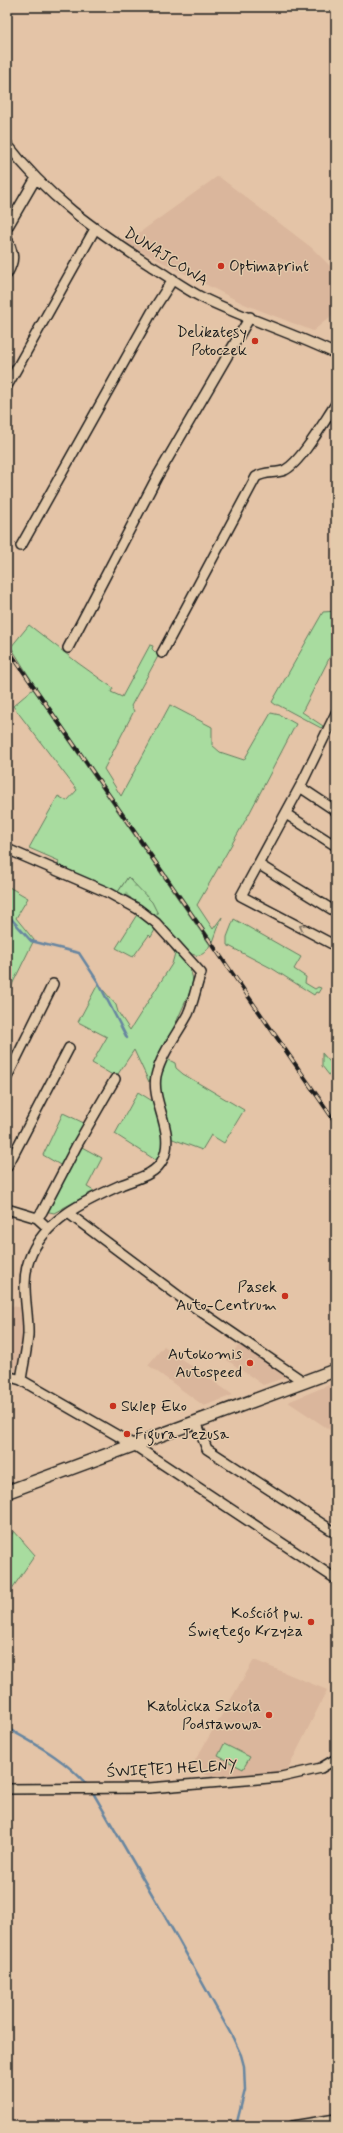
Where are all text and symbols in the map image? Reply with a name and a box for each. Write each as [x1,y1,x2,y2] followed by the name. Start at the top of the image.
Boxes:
[120,223,212,291] street label: DUNAJCOWA
[229,256,309,277] place label: Optimaprint
[216,261,226,271] marker: Optimaprint
[177,322,247,361] place label: Delikatesy Potoczek
[250,336,260,346] marker: Delikatesy Potoczek
[299,924,306,932] one-way arrow
[176,1277,277,1316] place label: Pasek Auto-Centrum
[280,1291,290,1301] marker: Pasek Auto-Centrum
[168,1344,242,1383] place label: Autokomis Autospeed
[245,1358,255,1368] marker: Autokomis Autospeed
[121,1396,187,1417] place label: Sklep Eko
[108,1401,118,1411] marker: Sklep Eko
[135,1424,229,1446] place label: Figura Jezusa
[122,1429,132,1439] marker: Figura Jezusa
[188,1603,303,1643] place label: Kościół pw. Świętego Krzyża
[306,1617,316,1627] marker: Kościół pw. Świętego Krzyża
[147,1696,261,1735] place label: Katolicka Szkoła Podstawowa
[264,1710,274,1720] marker: Katolicka Szkoła Podstawowa
[106,1755,238,1783] street label: ŚWIĘTEJ HELENY

